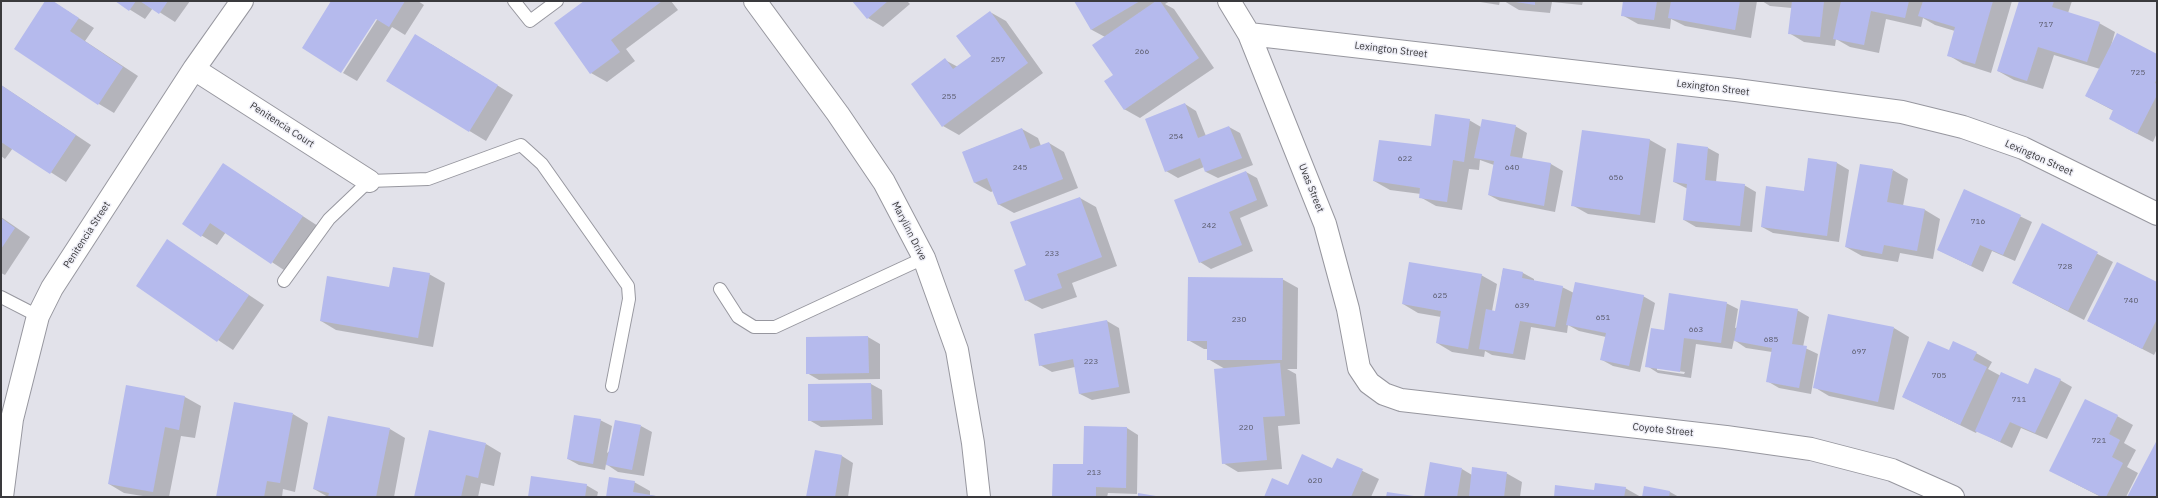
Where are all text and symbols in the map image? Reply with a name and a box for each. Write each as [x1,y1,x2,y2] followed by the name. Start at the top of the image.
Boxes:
[2039,20,2053,30] house number: 717
[1354,40,1428,60] street label: Lexington Street
[1135,47,1149,57] house number: 266
[991,55,1005,65] house number: 257
[2131,68,2145,78] house number: 725
[1676,78,1750,98] street label: Lexington Street
[942,92,956,102] house number: 255
[248,100,316,150] street label: Penitencia Court
[1169,132,1183,142] house number: 254
[2003,138,2075,178] street label: Lexington Street
[1398,154,1412,164] house number: 622
[1296,162,1326,214] street label: Uvas Street
[1013,163,1027,173] house number: 245
[1505,163,1519,173] house number: 640
[1609,173,1623,183] house number: 656
[61,200,113,270] street label: Penitencia Street
[889,200,929,262] street label: Marylinn Drive
[1971,217,1985,227] house number: 716
[1202,221,1216,231] house number: 242
[1045,249,1059,259] house number: 233
[2058,262,2072,272] house number: 728
[1433,291,1447,301] house number: 625
[2124,296,2138,306] house number: 740
[1515,301,1529,311] house number: 639
[1596,313,1610,323] house number: 651
[1232,315,1246,325] house number: 230
[1689,325,1703,335] house number: 663
[1764,335,1778,345] house number: 685
[1852,347,1866,357] house number: 697
[1084,357,1098,367] house number: 223
[1932,371,1946,381] house number: 705
[2012,395,2026,405] house number: 711
[1632,421,1694,439] street label: Coyote Street
[1239,423,1253,433] house number: 220
[2092,436,2106,446] house number: 721
[1087,468,1101,478] house number: 213
[1308,476,1322,486] house number: 620

